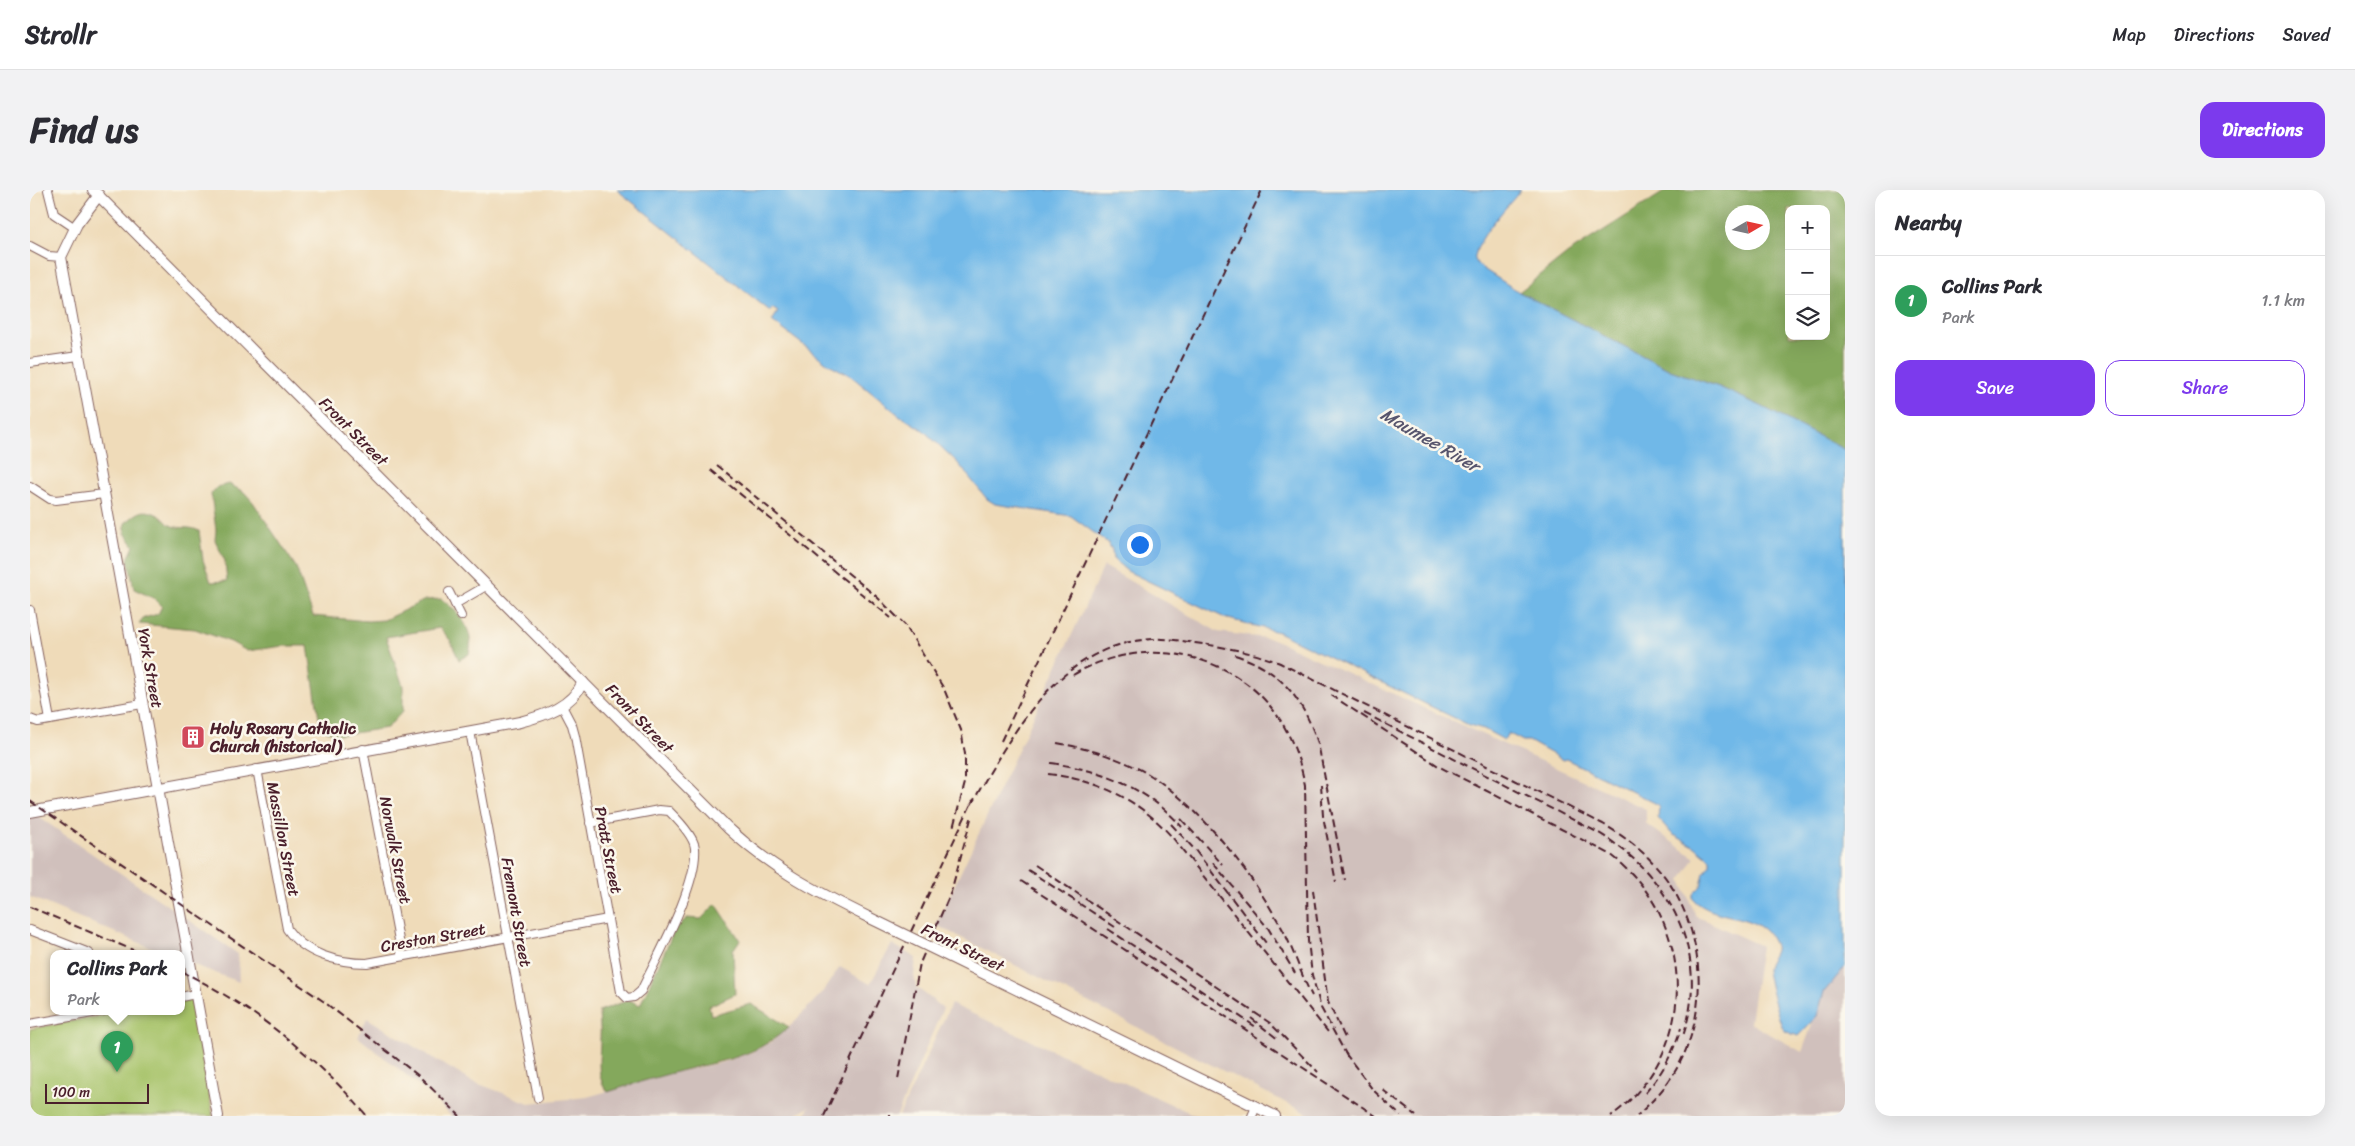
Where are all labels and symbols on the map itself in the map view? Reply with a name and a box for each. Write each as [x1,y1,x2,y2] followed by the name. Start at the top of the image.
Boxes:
[1725,205,1770,250] north arrow
[312,390,396,474] street label: Front Street
[1374,399,1489,483] water label: Maumee River
[1127,532,1153,558] your location
[129,626,172,710] street label: York Street
[598,676,681,761] street label: Front Street
[209,714,357,761] place label: Holy Rosary Catholic Church (historical)
[180,724,206,750] building icon: Holy Rosary Catholic Church (historical)
[258,779,309,899] street label: Massillon Street
[371,794,420,906] street label: Norwalk Street
[586,804,631,896] street label: Pratt Street
[493,855,540,969] street label: Fremont Street
[378,914,488,961] street label: Creston Street
[916,915,1010,980] street label: Front Street
[101,1031,133,1072] pin: 1
[45,1081,149,1104] scale bar

